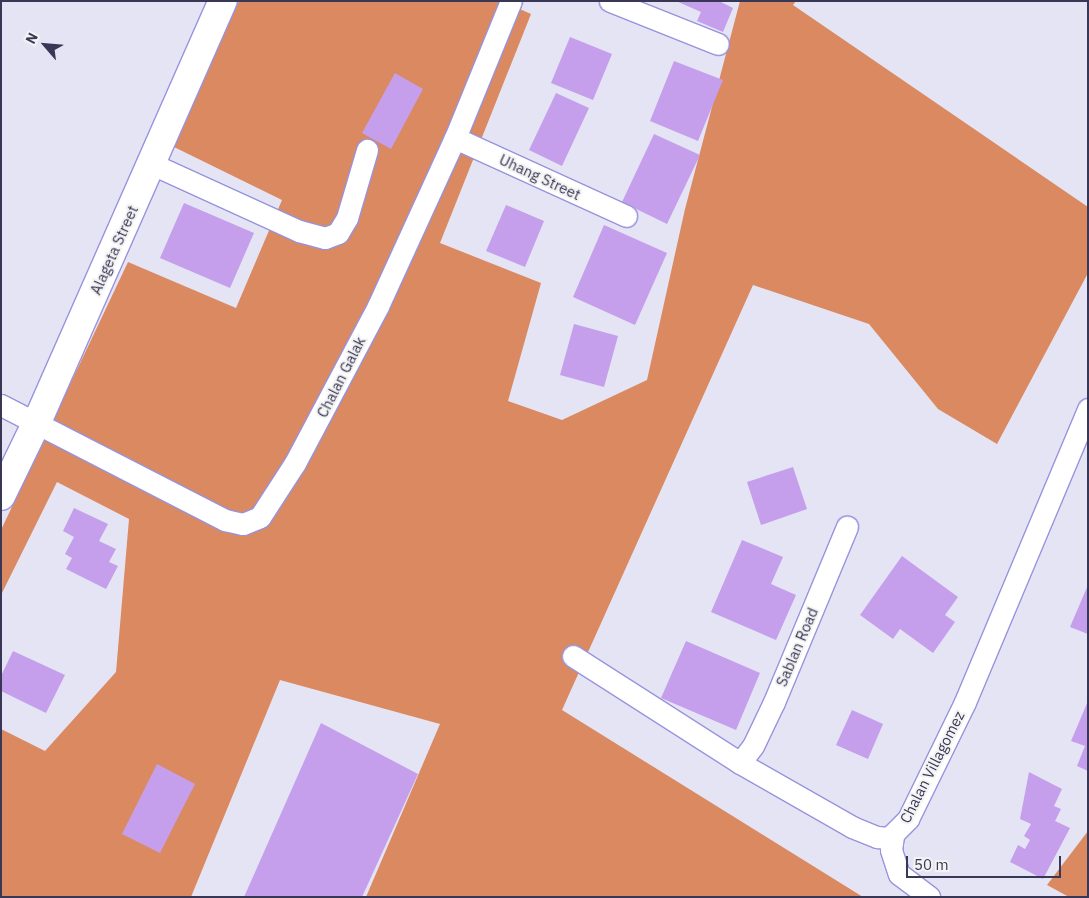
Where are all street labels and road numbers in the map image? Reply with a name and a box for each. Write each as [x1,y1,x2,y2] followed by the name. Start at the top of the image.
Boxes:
[496,150,584,204] street label: Uhang Street
[86,203,142,297] street label: Alageta Street
[313,334,369,420] street label: Chalan Galak
[772,605,822,689] street label: Sablan Road
[896,708,968,826] street label: Chalan Villagomez

